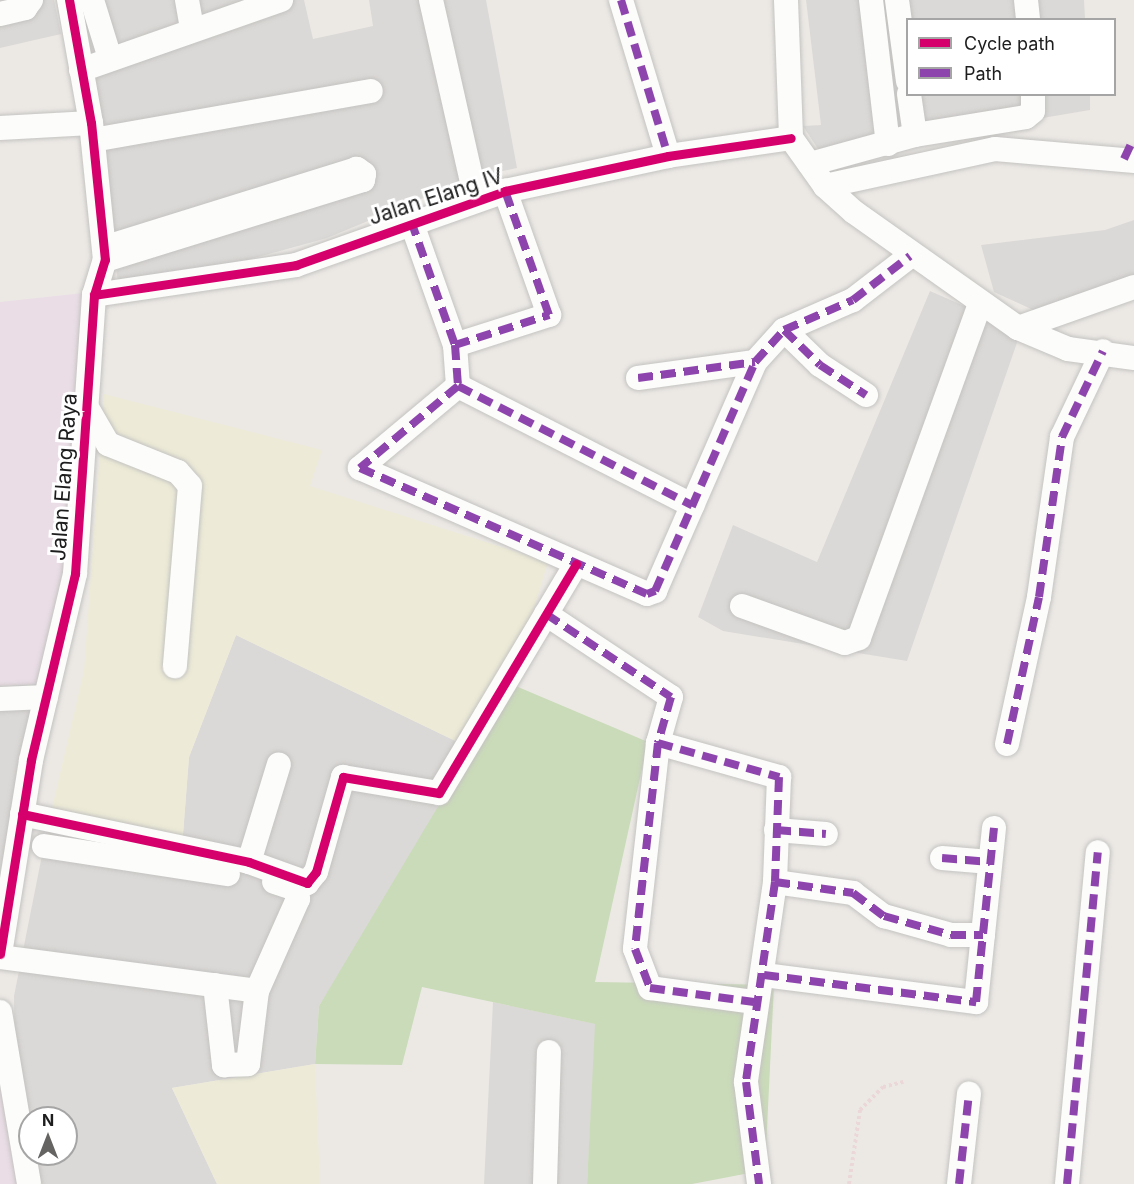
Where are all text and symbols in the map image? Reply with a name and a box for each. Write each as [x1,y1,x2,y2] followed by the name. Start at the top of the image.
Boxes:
[906,18,1116,96] legend
[964,33,1055,54] text: Cycle path
[964,63,1002,84] text: Path
[366,163,506,231] street label: Jalan Elang IV
[46,392,82,562] street label: Jalan Elang Raya
[18,1106,78,1166] north arrow
[42,1110,54,1130] text: N

